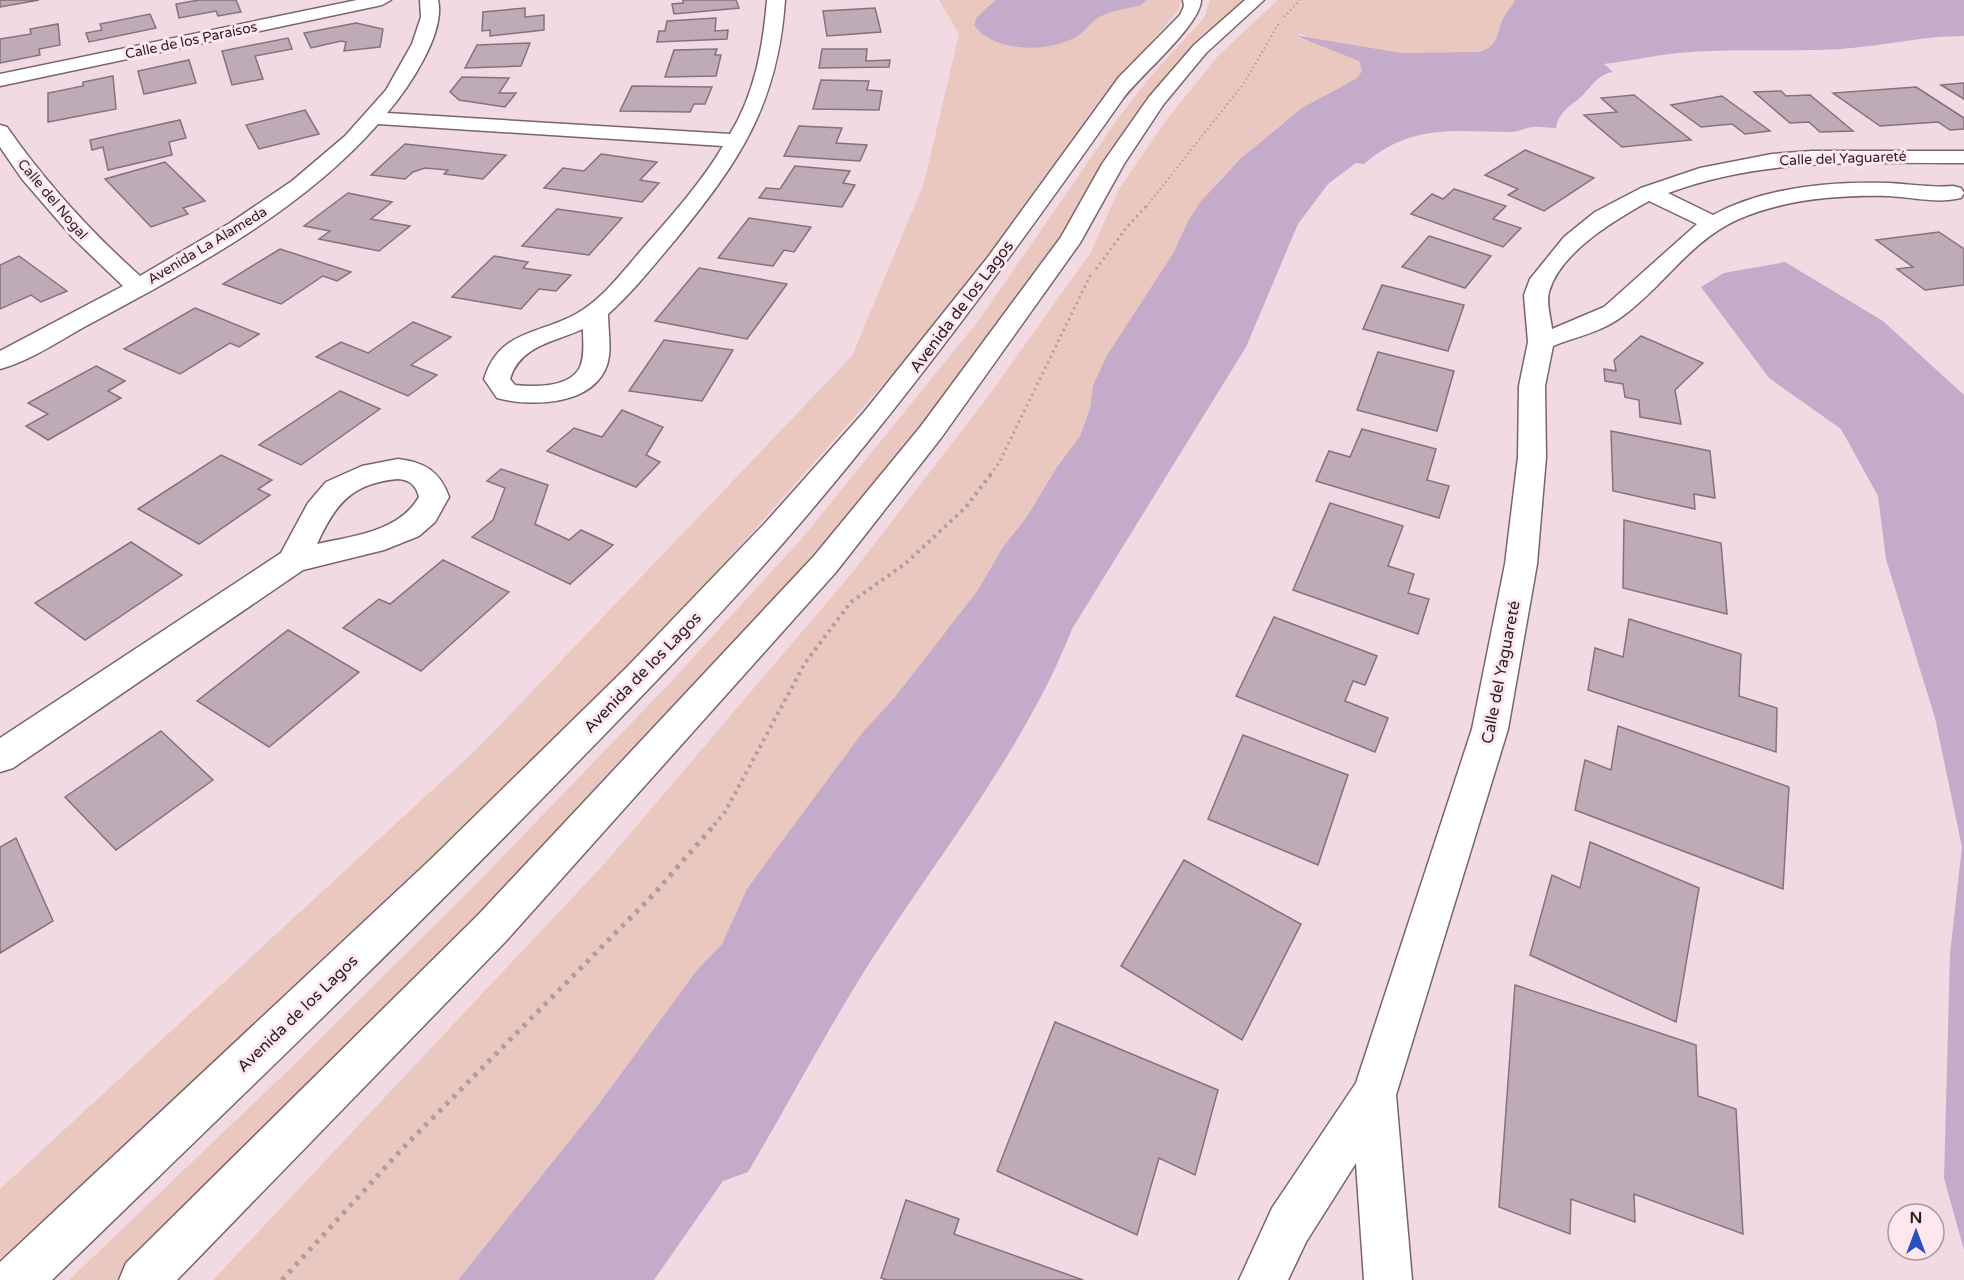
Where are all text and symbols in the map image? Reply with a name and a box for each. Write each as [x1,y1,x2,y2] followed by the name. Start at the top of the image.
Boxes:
[124,18,259,63] street label: Calle de los Paraísos
[1779,148,1907,169] street label: Calle del Yaguareté
[14,156,91,243] street label: Calle del Nogal
[144,203,270,288] street label: Avenida La Alameda
[906,237,1018,377] street label: Avenida de los Lagos
[1477,599,1525,745] street label: Calle del Yaguareté
[580,608,706,737] street label: Avenida de los Lagos
[233,951,362,1077] street label: Avenida de los Lagos
[1886,1202,1946,1262] north arrow
[1910,1208,1922,1228] text: N

